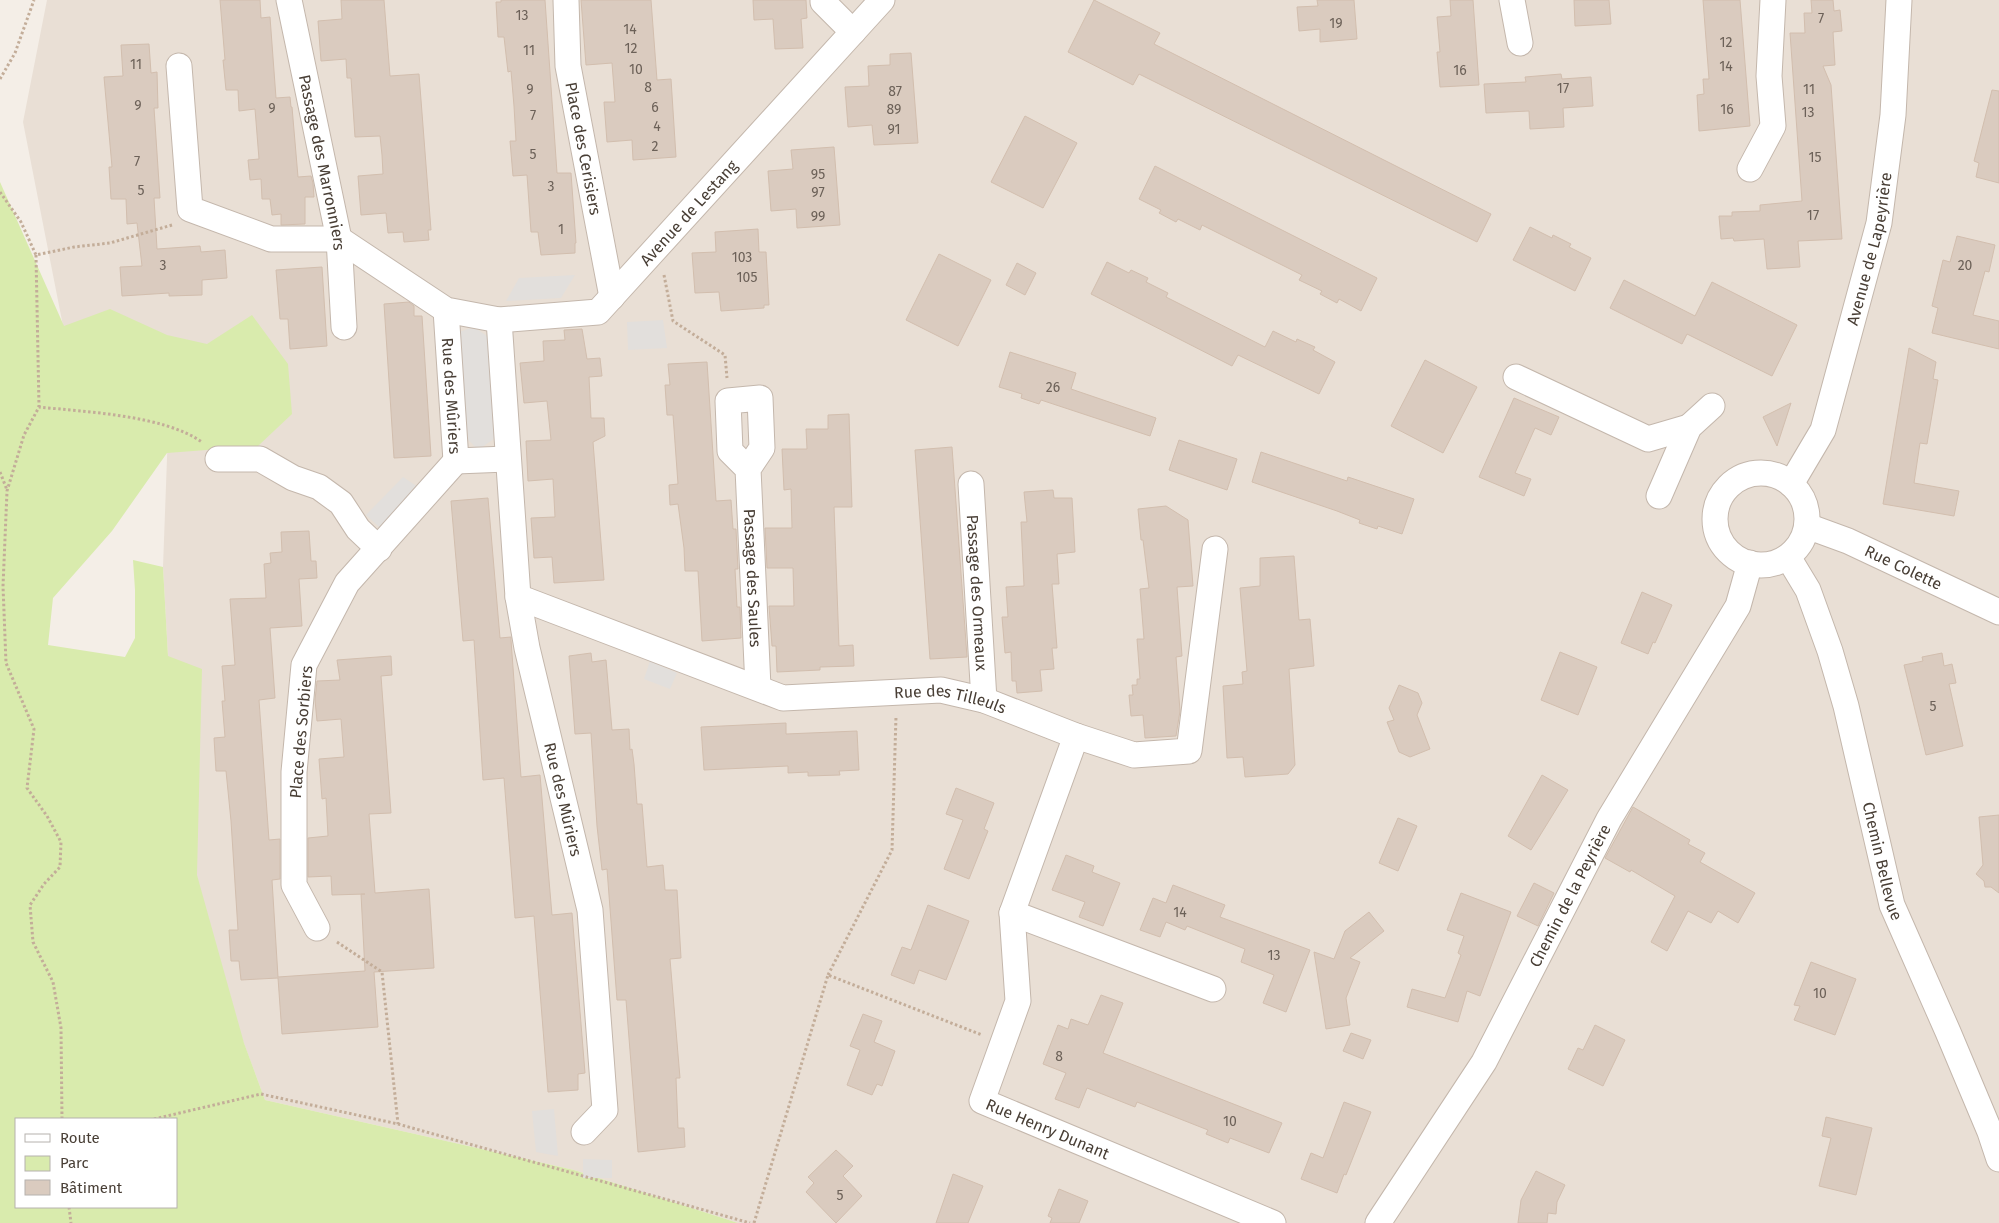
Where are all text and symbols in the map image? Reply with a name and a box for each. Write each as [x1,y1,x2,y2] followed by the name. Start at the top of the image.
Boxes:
[515,7,529,24] house number: 13
[1818,10,1824,27] house number: 7
[1329,15,1343,32] house number: 19
[623,21,637,38] house number: 14
[1720,34,1733,51] house number: 12
[625,40,638,57] house number: 12
[523,42,535,59] house number: 11
[130,56,142,73] house number: 11
[1719,58,1733,75] house number: 14
[629,61,643,78] house number: 10
[1453,62,1467,79] house number: 16
[295,73,349,251] street label: Passage des Marronniers
[644,79,652,96] house number: 8
[562,80,606,217] street label: Place des Cerisiers
[1557,80,1569,97] house number: 17
[526,81,534,98] house number: 9
[1803,81,1815,98] house number: 11
[888,83,902,100] house number: 87
[134,97,142,114] house number: 9
[651,99,659,116] house number: 6
[268,100,276,117] house number: 9
[887,101,901,118] house number: 89
[1720,101,1734,118] house number: 16
[1801,104,1815,121] house number: 13
[530,107,536,124] house number: 7
[653,118,661,135] house number: 4
[887,121,901,138] house number: 91
[652,138,659,155] house number: 2
[529,146,537,163] house number: 5
[1808,149,1822,166] house number: 15
[134,153,140,170] house number: 7
[636,155,742,269] street label: Avenue de Lestang
[811,166,825,183] house number: 95
[1842,171,1895,327] street label: Avenue de Lapeyrière
[548,178,555,195] house number: 3
[137,182,145,199] house number: 5
[811,184,825,201] house number: 97
[1807,207,1819,224] house number: 17
[811,208,825,225] house number: 99
[558,221,564,238] house number: 1
[732,249,752,266] house number: 103
[160,257,167,274] house number: 3
[1958,257,1973,274] house number: 20
[737,269,757,286] house number: 105
[438,337,465,455] street label: Rue des Mûriers
[1046,379,1060,396] house number: 26
[740,508,766,648] street label: Passage des Saules
[963,514,992,672] street label: Passage des Ormeaux
[1862,541,1945,593] street label: Rue Colette
[286,665,316,799] street label: Place des Sorbiers
[894,680,1009,717] street label: Rue des Tilleuls
[1929,698,1937,715] house number: 5
[540,740,586,858] street label: Rue des Mûriers
[1859,800,1907,923] street label: Chemin Bellevue
[1525,821,1614,970] street label: Chemin de la Peyrière
[1173,904,1187,921] house number: 14
[1267,947,1281,964] house number: 13
[1813,985,1827,1002] house number: 10
[1055,1048,1063,1065] house number: 8
[983,1094,1113,1163] street label: Rue Henry Dunant
[1223,1113,1237,1130] house number: 10
[15,1118,178,1208] legend
[60,1129,100,1147] text: Route
[60,1154,89,1172] text: Parc
[60,1179,123,1197] text: Bâtiment
[836,1187,844,1204] house number: 5

